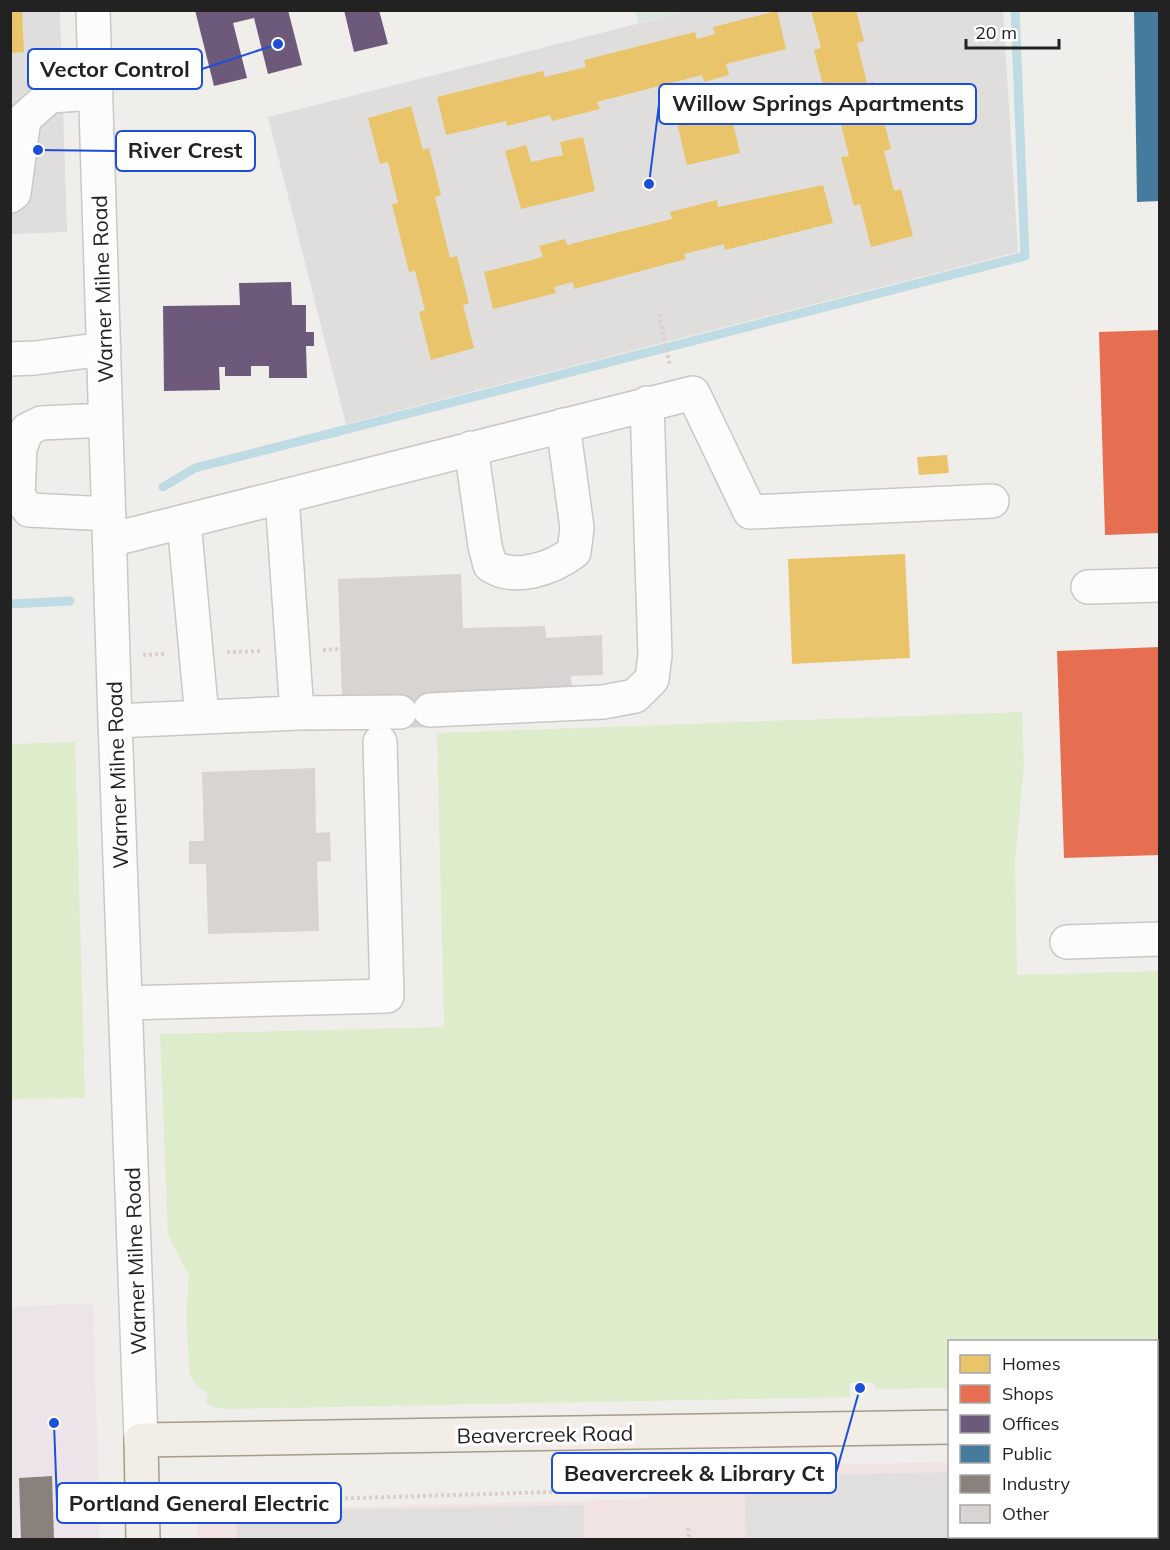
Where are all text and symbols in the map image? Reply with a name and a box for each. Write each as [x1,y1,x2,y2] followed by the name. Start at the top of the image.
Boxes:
[966,12,1059,50] scale bar
[975,21,1017,44] text: 20 m
[28,49,202,89] callout: Vector Control
[39,55,190,83] text: Vector Control
[659,84,976,124] callout: Willow Springs Apartments
[672,89,964,117] text: Willow Springs Apartments
[116,131,255,171] callout: River Crest
[128,136,242,164] text: River Crest
[86,195,118,383] street label: Warner Milne Road
[101,681,133,869] street label: Warner Milne Road
[119,1167,151,1355] street label: Warner Milne Road
[948,1340,1158,1538] legend
[1002,1352,1061,1375] text: Homes
[1002,1382,1054,1405] text: Shops
[1002,1412,1060,1435] text: Offices
[456,1419,634,1449] street label: Beavercreek Road
[1002,1442,1052,1465] text: Public
[552,1453,836,1493] callout: Beavercreek & Library Ct
[564,1459,824,1487] text: Beavercreek & Library Ct
[1002,1472,1071,1495] text: Industry
[57,1483,341,1523] callout: Portland General Electric
[69,1489,329,1517] text: Portland General Electric
[1002,1502,1050,1525] text: Other

